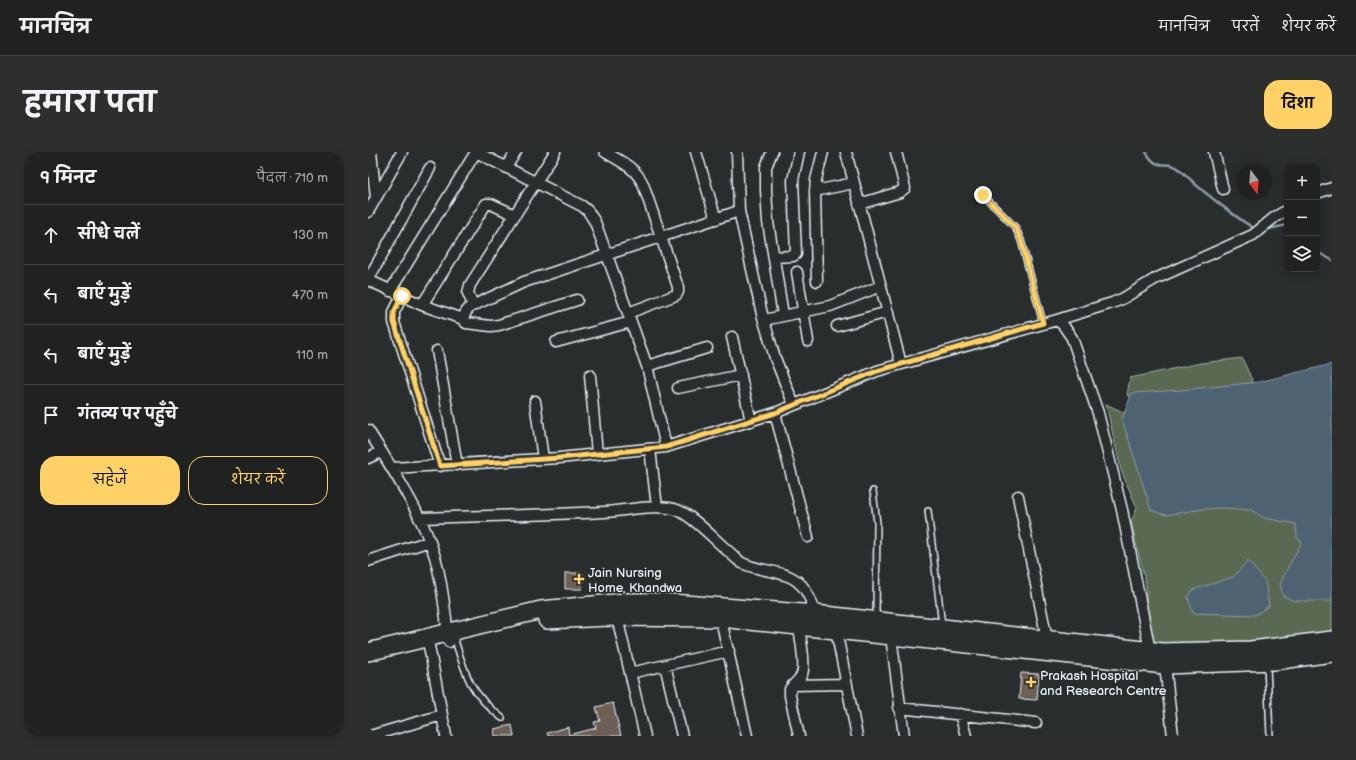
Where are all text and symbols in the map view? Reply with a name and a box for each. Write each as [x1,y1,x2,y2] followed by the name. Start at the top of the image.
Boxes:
[20,16,91,39] text: मानचित्र
[1158,18,1210,35] text: मानचित्र
[1232,18,1259,35] text: परतें
[1281,18,1336,35] text: शेयर करें
[1264,80,1332,129] button: दिशा
[24,87,156,120] text: हमारा पता
[1236,164,1272,200] north arrow
[1284,164,1320,272] map controls
[1284,164,1320,200] button: +
[40,168,96,188] text: 9 मिनट
[256,170,328,186] text: पैदल · 710 m
[974,186,992,204] route end
[1284,200,1320,236] button: −
[40,224,62,246] icon: ahead
[78,225,140,244] text: सीधे चलें
[293,227,328,243] text: 130 m
[1284,236,1320,272] button: layers
[40,284,62,306] icon: left
[78,285,131,304] text: बाएँ मुड़ें
[292,287,328,303] text: 470 m
[393,287,411,305] route start
[40,344,62,366] icon: left
[78,345,131,364] text: बाएँ मुड़ें
[296,347,328,363] text: 110 m
[40,404,62,426] icon: arrive
[78,405,177,424] text: गंतव्य पर पहुँचे
[40,456,180,505] button: सहेजें
[188,456,328,505] button: शेयर करें
[588,565,682,596] place label: Jain Nursing Home, Khandwa
[573,573,585,585] marker: Jain Nursing Home, Khandwa
[1040,668,1167,699] place label: Prakash Hospital and Research Centre
[1025,676,1037,688] marker: Prakash Hospital and Research Centre

